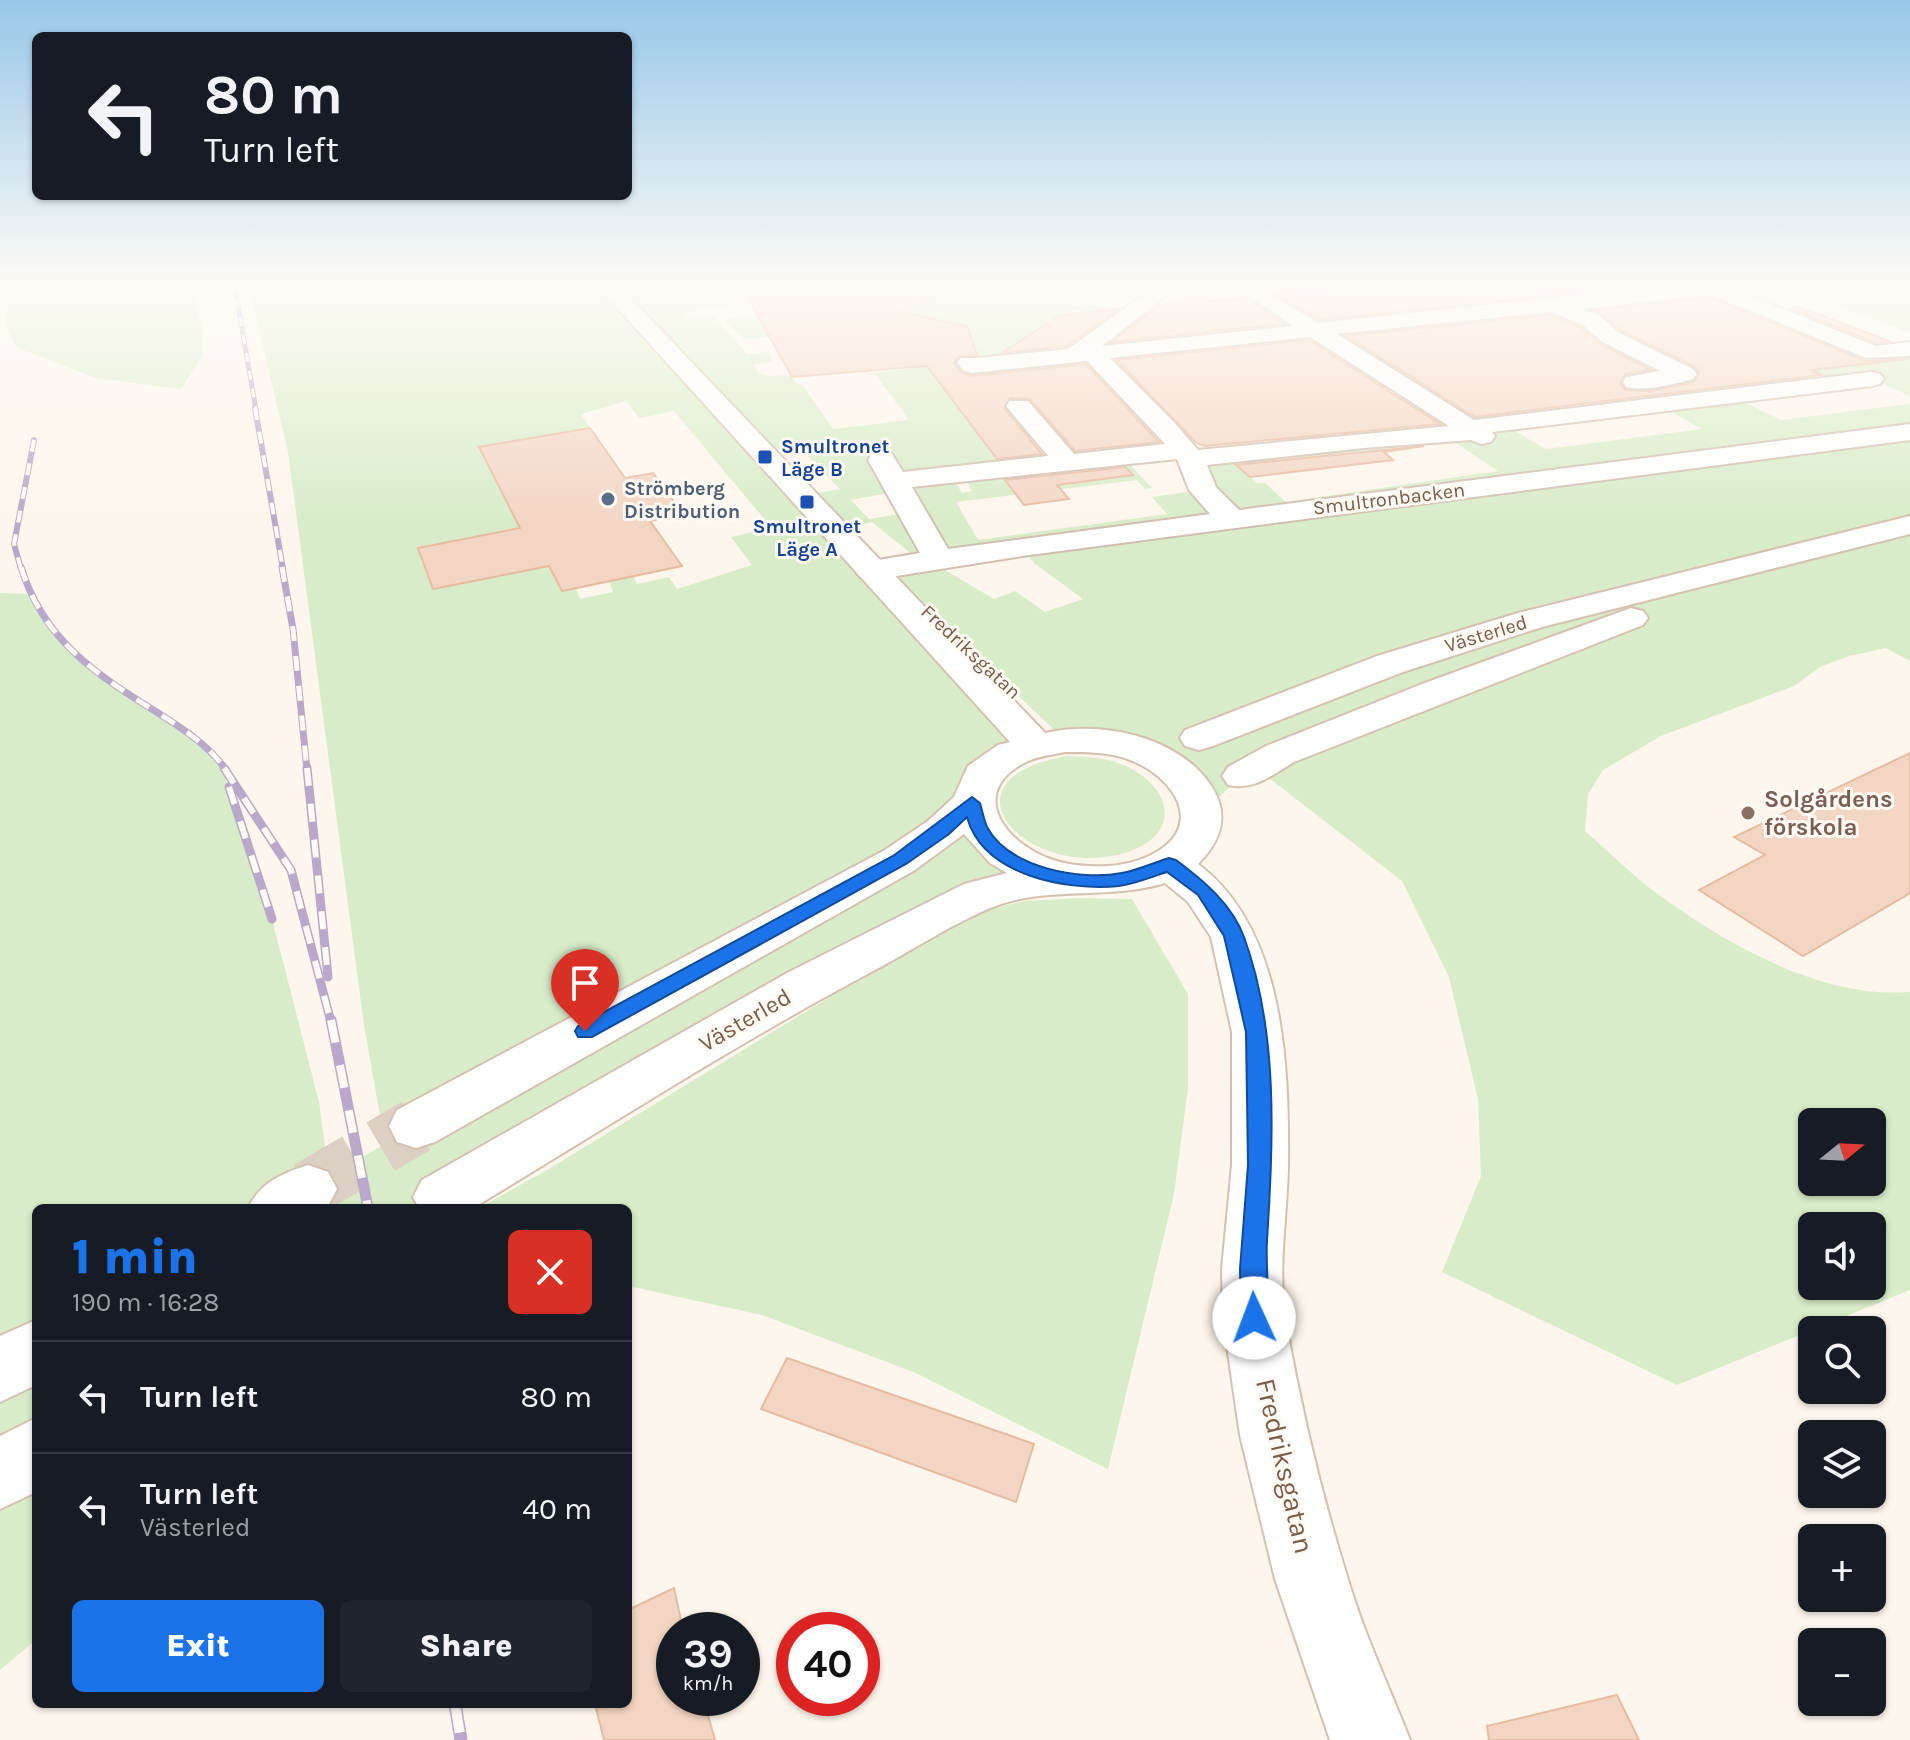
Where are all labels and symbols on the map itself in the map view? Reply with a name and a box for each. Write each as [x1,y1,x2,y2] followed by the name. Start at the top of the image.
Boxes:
[781,435,889,481] place label: Smultronet Läge B
[756,448,774,466] marker: Smultronet Läge B
[624,477,740,523] place label: Strömberg Distribution
[1312,478,1466,520] street label: Smultronbacken
[599,490,617,508] marker: Strömberg Distribution
[798,493,816,511] marker: Smultronet Läge A
[753,515,861,561] place label: Smultronet Läge A
[916,600,1026,704] street label: Fredriksgatan
[1442,611,1530,657] street label: Västerled
[1764,785,1893,841] place label: Solgårdens förskola
[1739,804,1757,822] marker: Solgårdens förskola
[551,949,619,1031] pin
[694,982,796,1058] street label: Västerled
[1798,1108,1886,1196] north arrow
[1212,1276,1296,1360] position arrow
[1249,1375,1321,1557] street label: Fredriksgatan
[776,1612,880,1716] speed limit sign: 40

